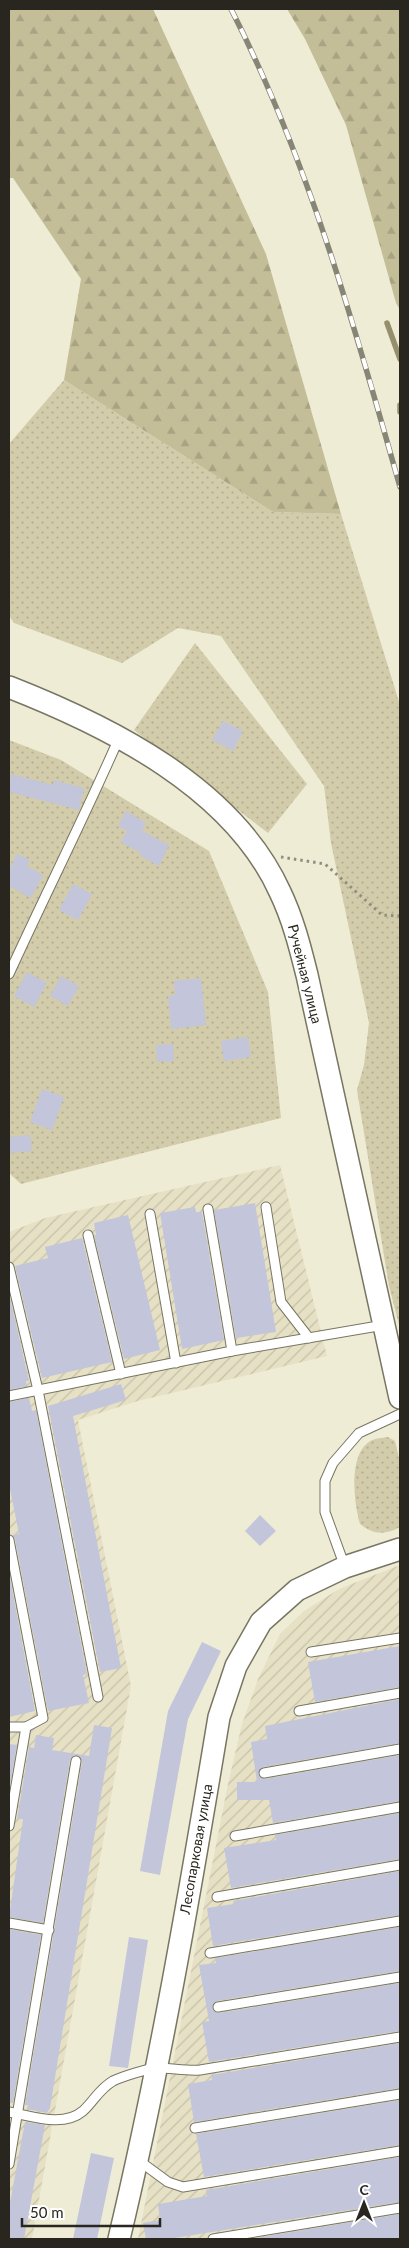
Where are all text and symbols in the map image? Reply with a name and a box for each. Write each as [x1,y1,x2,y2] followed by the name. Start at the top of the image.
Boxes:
[285,922,326,1025] street label: Ручейная улица
[175,1782,215,1916] street label: Лесопарковая улица
[339,2178,389,2228] north arrow
[359,2181,369,2198] text: С
[22,2196,160,2228] scale bar
[30,2203,64,2221] text: 50 m

